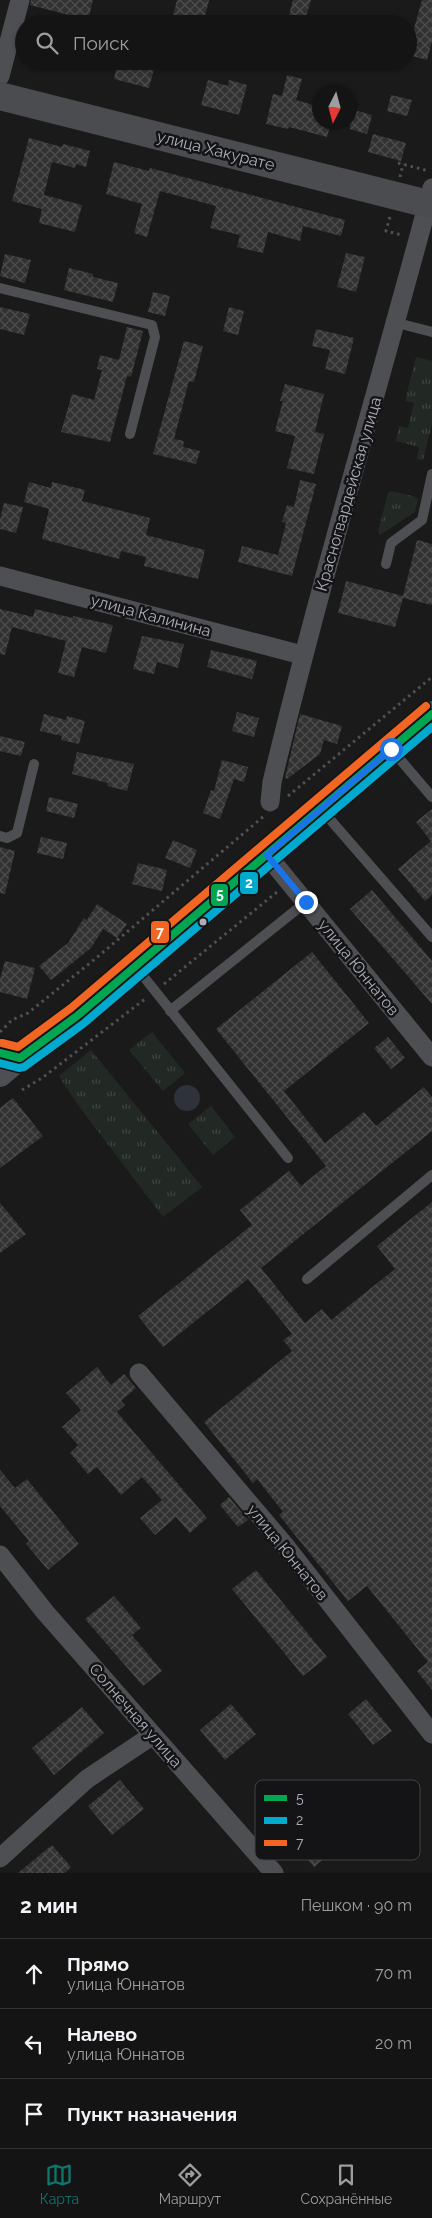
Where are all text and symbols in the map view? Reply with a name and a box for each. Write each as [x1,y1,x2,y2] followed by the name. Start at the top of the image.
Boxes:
[15,15,417,70] search box
[33,29,61,57] icon: search
[73,32,129,54] text: Поиск
[312,85,357,130] north arrow
[155,127,277,174] street label: улица Хакурате
[312,395,385,593] street label: Красногвардейская улица
[89,590,213,641] street label: улица Калинина
[380,738,403,761] route start
[239,871,259,895] line badge: 2
[245,875,253,891] text: 2
[210,883,229,907] line badge: 5
[216,886,224,902] text: 5
[295,891,318,914] route end
[314,916,403,1019] street label: улица Юннатов
[198,917,208,927] unlabelled marker
[150,920,170,944] line badge: 7
[156,924,164,940] text: 7
[243,1501,332,1604] street label: улица Юннатов
[85,1659,186,1771] street label: Солнечная улица
[255,1780,420,1860] legend
[296,1790,304,1806] text: 5
[296,1812,303,1828] text: 2
[296,1835,304,1851] text: 7
[20,1893,78,1918] text: 2 мин
[301,1896,412,1915] text: Пешком · 90 m
[67,1953,129,1975] text: Прямо
[20,1960,48,1988] icon: ahead
[375,1964,412,1983] text: 70 m
[67,1975,185,1994] text: улица Юннатов
[67,2023,137,2045] text: Налево
[20,2030,48,2058] icon: left
[375,2034,412,2053] text: 20 m
[67,2045,185,2064] text: улица Юннатов
[20,2100,48,2128] icon: arrive
[67,2103,237,2125] text: Пункт назначения
[40,2161,79,2207] tab: Карта
[159,2161,221,2207] tab: Маршрут
[301,2161,392,2207] tab: Сохранённые

